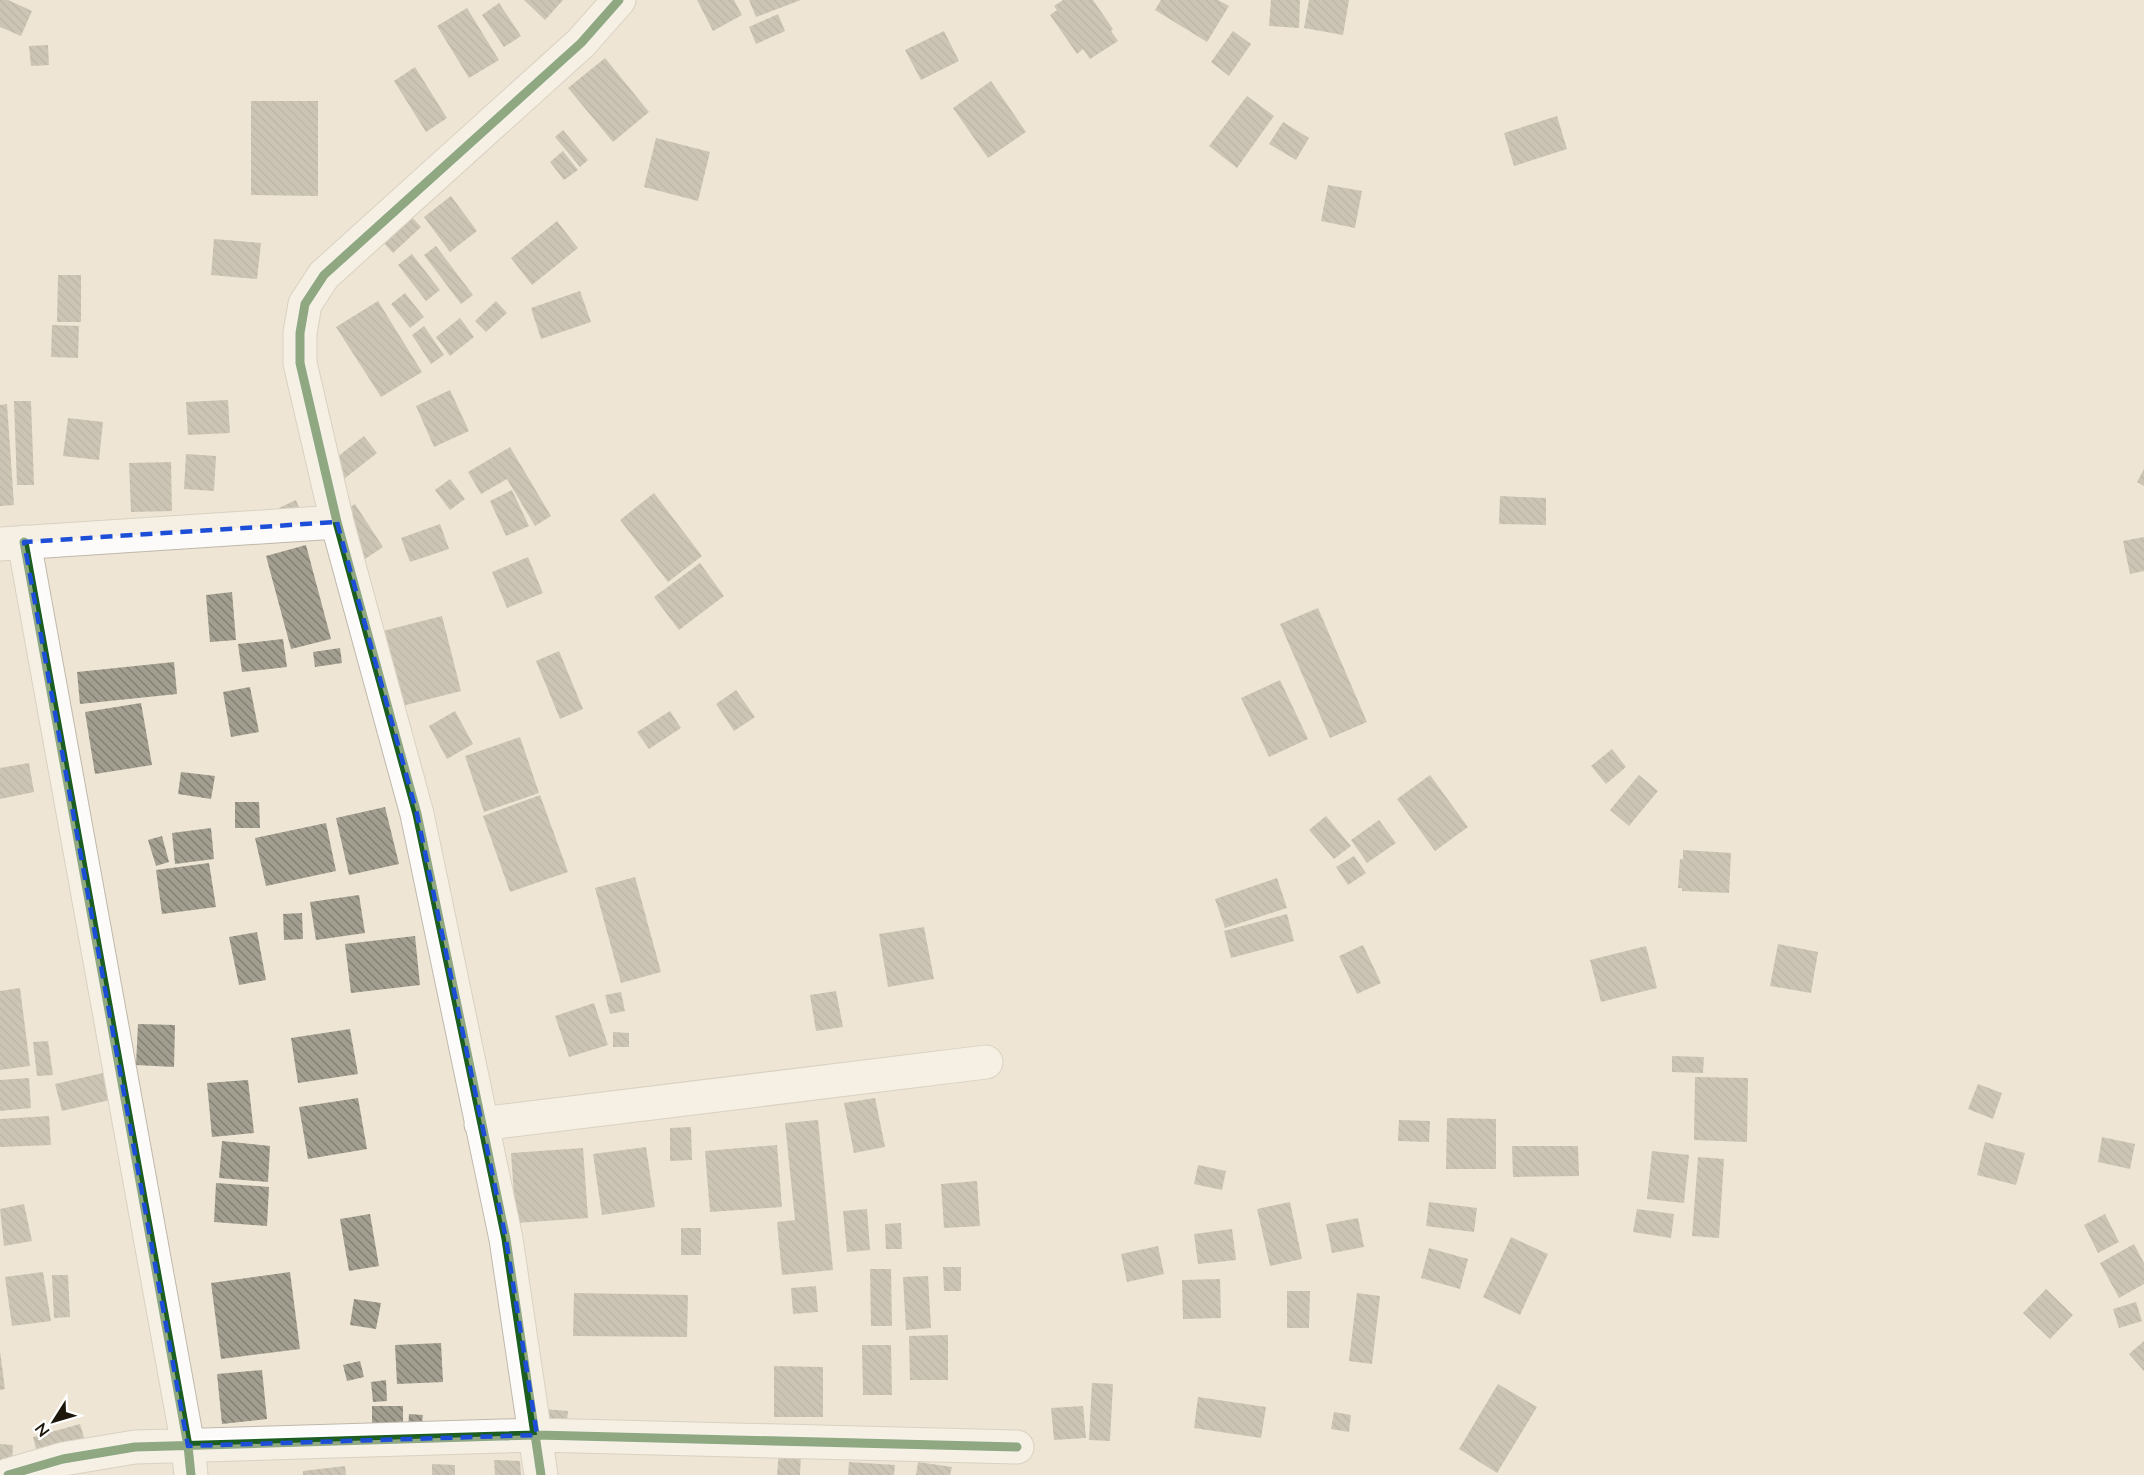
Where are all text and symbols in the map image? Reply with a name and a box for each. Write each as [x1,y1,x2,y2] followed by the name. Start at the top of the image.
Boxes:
[24,1391,84,1451] north arrow
[30,1420,53,1441] text: N

